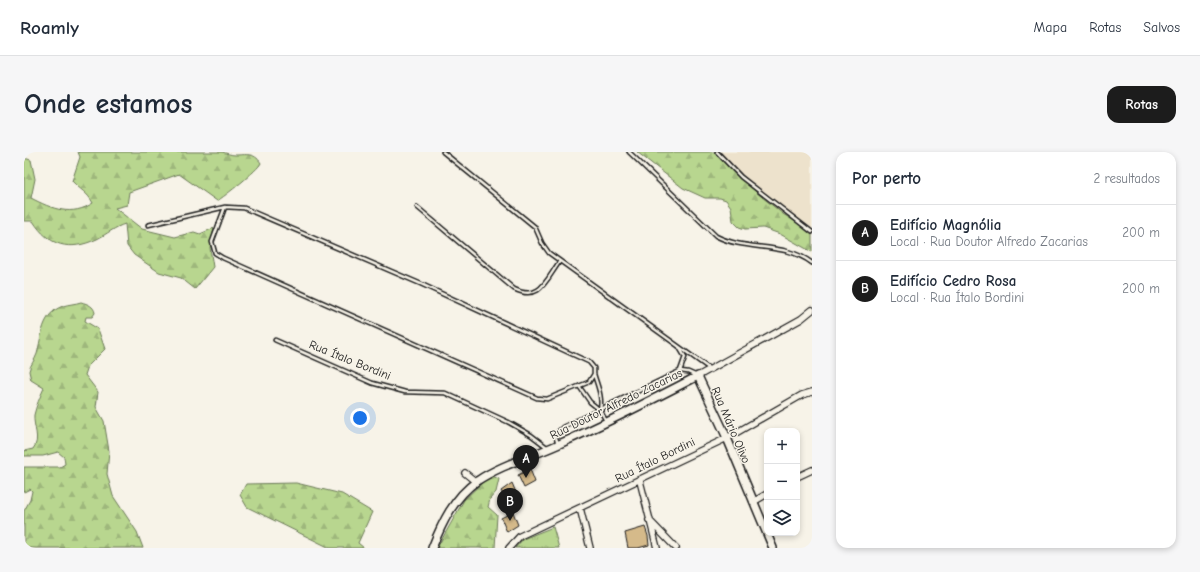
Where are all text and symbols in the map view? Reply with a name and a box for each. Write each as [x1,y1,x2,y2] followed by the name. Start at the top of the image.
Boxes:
[20,17,79,39] text: Roamly
[1034,19,1067,36] text: Mapa
[1089,19,1121,36] text: Rotas
[1143,19,1180,36] text: Salvos
[1107,86,1176,123] button: Rotas
[24,88,192,120] text: Onde estamos
[852,169,921,188] text: Por perto
[1093,171,1160,186] text: 2 resultados
[890,216,1001,234] text: Edifício Magnólia
[861,225,869,240] text: A
[1122,225,1160,240] text: 200 m
[890,234,1088,249] text: Local · Rua Doutor Alfredo Zacarias
[890,272,1016,290] text: Edifício Cedro Rosa
[861,281,869,296] text: B
[1122,281,1160,296] text: 200 m
[890,290,1024,305] text: Local · Rua Ítalo Bordini
[307,337,393,383] street label: Rua Ítalo Bordini
[547,366,685,442] street label: Rua Doutor Alfredo Zacarias
[709,385,753,465] street label: Rua Mário Olivo
[350,408,370,428] your location
[764,428,800,536] map controls
[764,428,800,464] button: +
[613,435,697,485] street label: Rua Ítalo Bordini
[513,445,539,478] pin: A
[764,464,800,500] button: −
[497,488,523,521] pin: B
[764,500,800,536] button: layers

